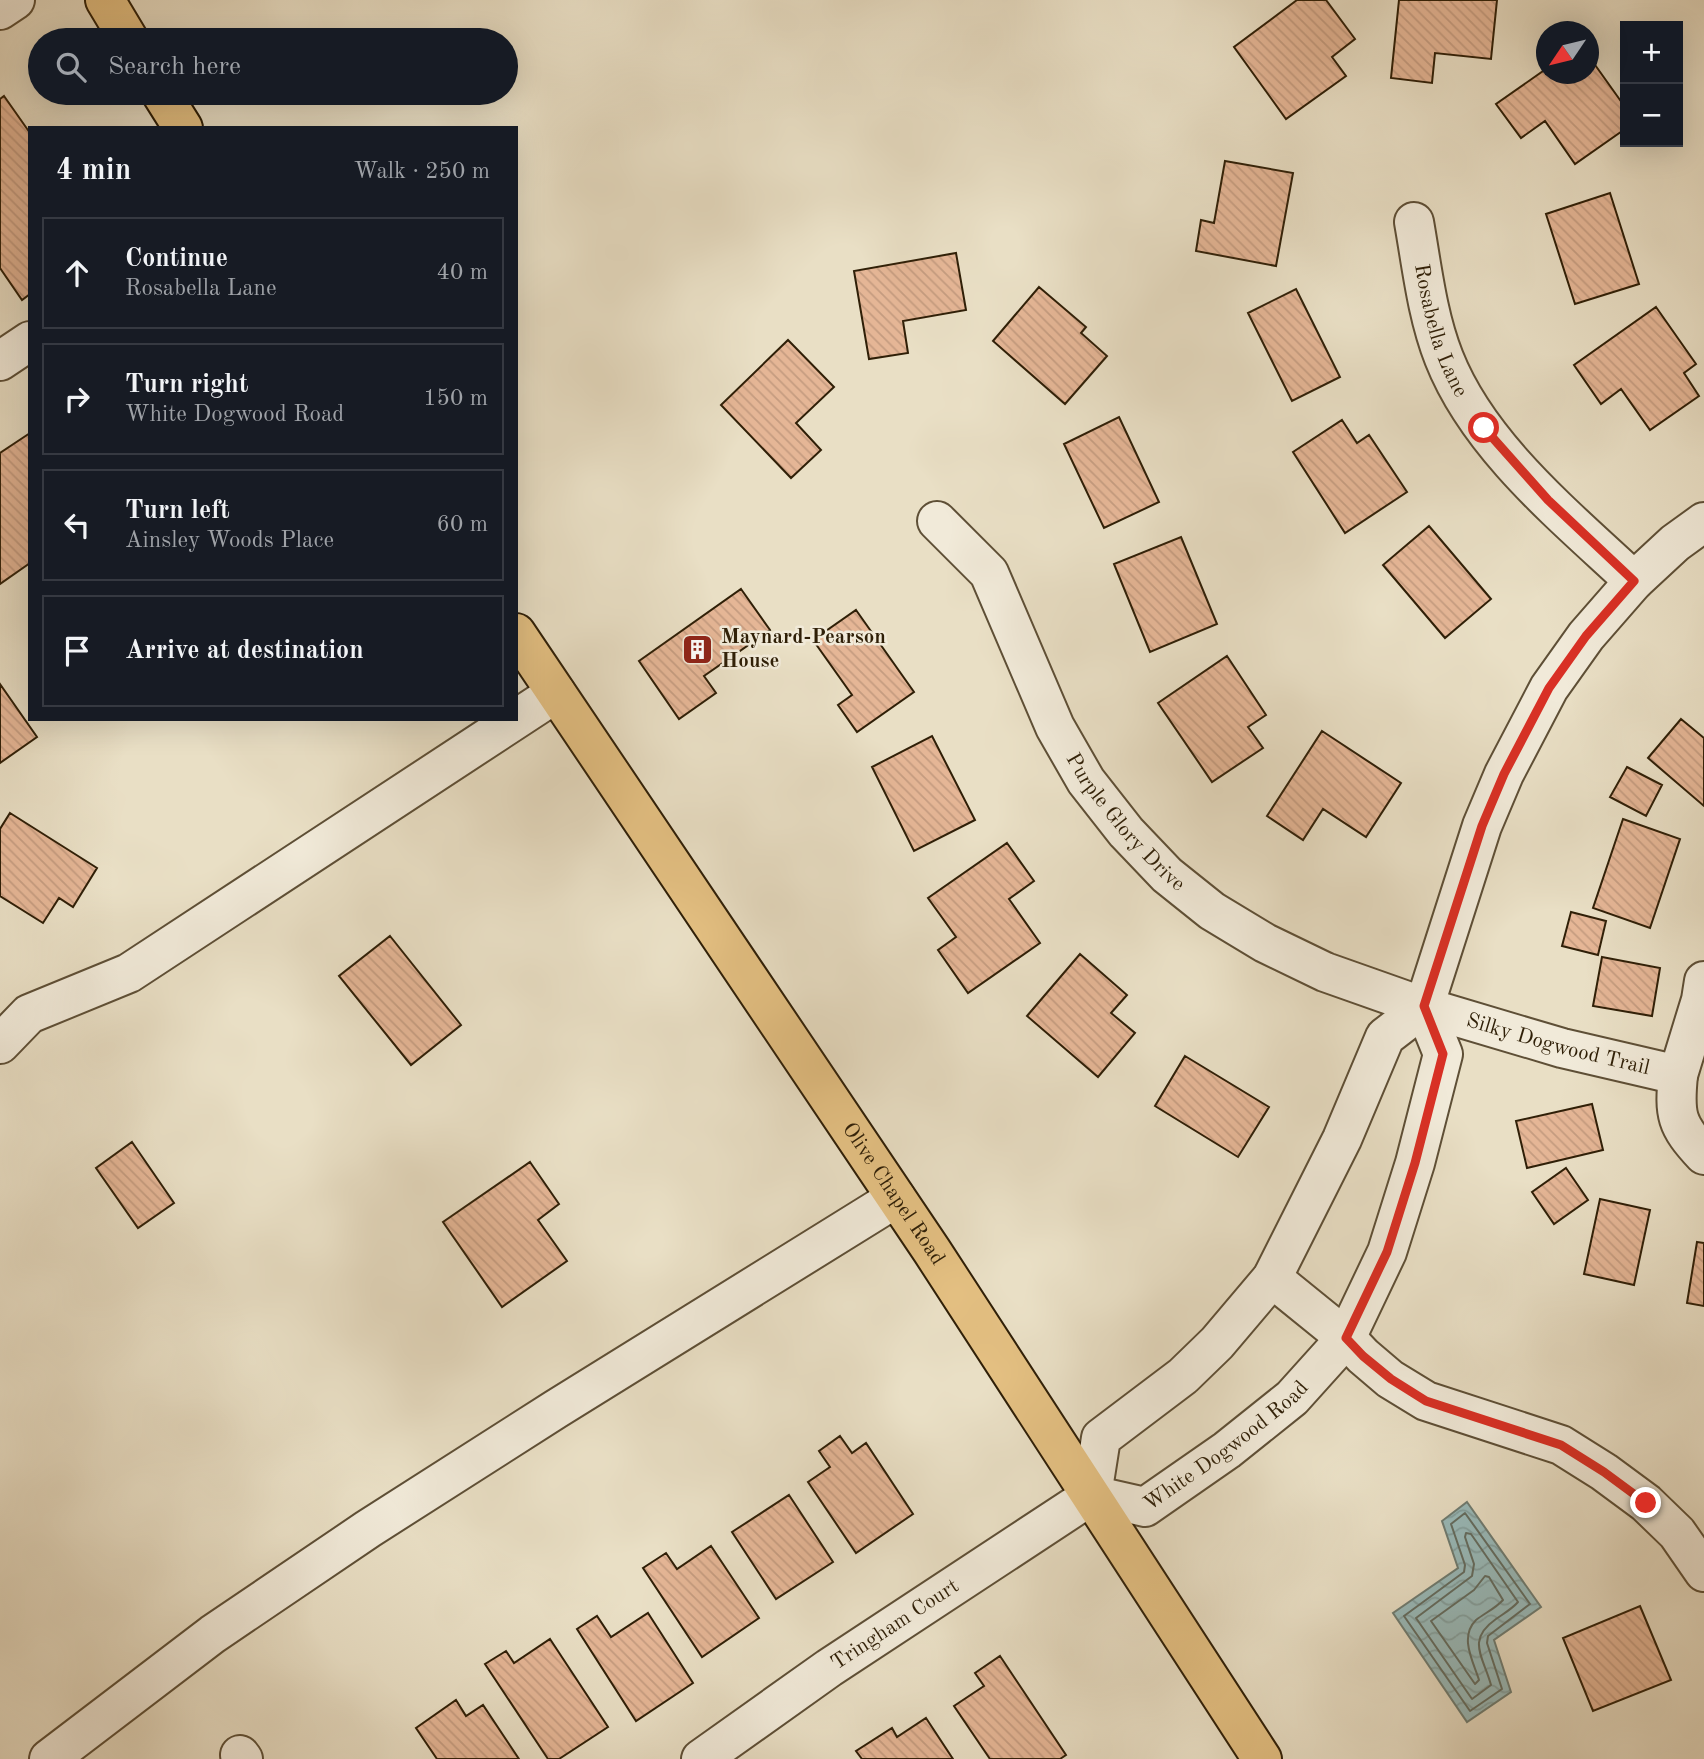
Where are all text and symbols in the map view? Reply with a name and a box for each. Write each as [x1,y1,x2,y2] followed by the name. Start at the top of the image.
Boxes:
[1536,21,1599,84] north arrow
[1620,21,1683,147] map controls
[1620,21,1683,84] button: +
[28,28,518,105] search box
[52,48,90,86] icon: search
[108,54,241,80] text: Search here
[1620,84,1683,147] button: −
[56,156,131,186] text: 4 min
[354,160,490,183] text: Walk · 250 m
[125,246,228,272] text: Continue
[58,254,96,292] icon: ahead
[437,261,488,284] text: 40 m
[1411,262,1471,401] street label: Rosabella Lane
[125,277,277,300] text: Rosabella Lane
[125,372,248,398] text: Turn right
[58,380,96,418] icon: right
[423,387,488,410] text: 150 m
[125,403,344,426] text: White Dogwood Road
[1468,412,1499,443] route start
[125,498,230,524] text: Turn left
[58,506,96,544] icon: left
[437,513,488,536] text: 60 m
[125,529,334,552] text: Ainsley Woods Place
[721,627,886,672] place label: Maynard-Pearson House
[58,632,96,670] icon: arrive
[681,632,715,666] building icon: Maynard-Pearson House
[125,638,364,664] text: Arrive at destination
[1062,750,1189,895] street label: Purple Glory Drive
[1464,1010,1652,1079] street label: Silky Dogwood Trail
[838,1119,949,1269] street label: Olive Chapel Road
[1140,1377,1312,1515] street label: White Dogwood Road
[1630,1487,1661,1518] route end
[827,1575,963,1674] street label: Tringham Court

